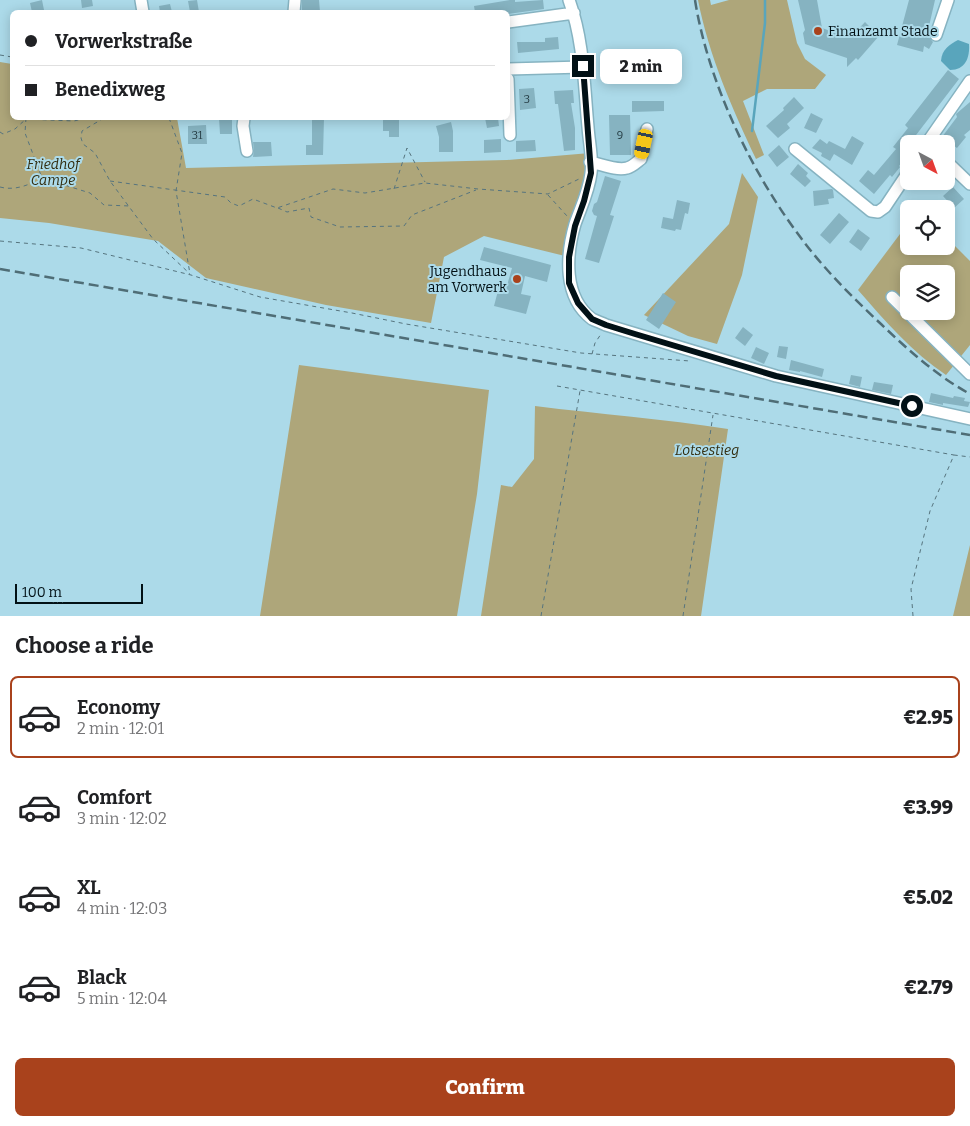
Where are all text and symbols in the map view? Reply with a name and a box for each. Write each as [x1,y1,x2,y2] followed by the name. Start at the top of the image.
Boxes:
[828,23,938,40] place label: Finanzamt Stade
[812,25,824,37] marker: Finanzamt Stade
[55,30,192,53] text: Vorwerkstraße
[600,48,683,84] callout: 2 min
[572,55,594,77] route end
[620,57,662,76] text: 2 min
[55,78,165,101] text: Benedixweg
[524,93,530,106] house number: 3
[633,128,654,160] car
[192,129,203,142] house number: 31
[617,129,623,142] house number: 9
[900,135,955,190] north arrow
[900,135,955,320] map controls
[26,156,82,189] park label: Friedhof Campe
[900,200,955,255] button: locate
[428,263,507,296] place label: Jugendhaus am Vorwerk
[900,265,955,320] button: layers
[511,273,523,285] marker: Jugendhaus am Vorwerk
[901,395,923,417] route start
[675,442,739,459] park label: Lotsestieg
[15,581,142,604] scale bar
[22,584,62,601] text: 100 m
[15,632,154,659] text: Choose a ride
[17,695,62,740] icon: car
[77,696,160,719] text: Economy
[903,706,953,729] text: €2.95
[77,719,164,738] text: 2 min · 12:01
[17,785,62,830] icon: car
[77,786,152,809] text: Comfort
[903,796,953,819] text: €3.99
[77,809,167,828] text: 3 min · 12:02
[17,875,62,920] icon: car
[77,876,101,899] text: XL
[903,886,953,909] text: €5.02
[77,899,167,918] text: 4 min · 12:03
[17,965,62,1010] icon: car
[77,966,127,989] text: Black
[904,976,953,999] text: €2.79
[77,989,167,1008] text: 5 min · 12:04
[15,1058,955,1116] button: Confirm

